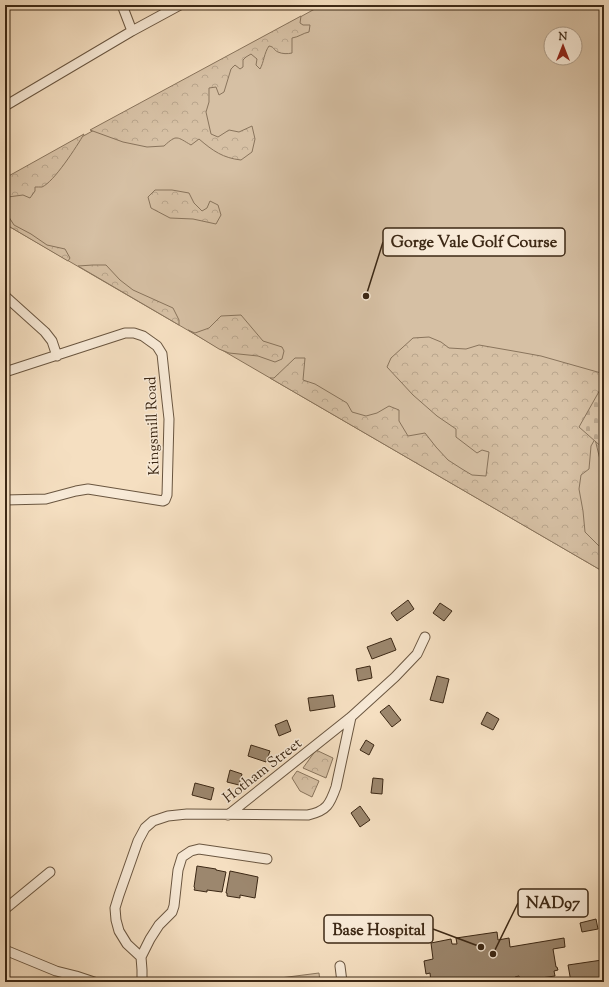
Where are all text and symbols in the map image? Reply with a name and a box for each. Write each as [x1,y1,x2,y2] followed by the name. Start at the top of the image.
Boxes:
[543,26,583,66] north arrow
[558,29,568,45] text: N
[383,228,565,256] callout: Gorge Vale Golf Course
[391,232,558,255] text: Gorge Vale Golf Course
[141,376,166,476] street label: Kingsmill Road
[219,734,307,809] street label: Hotham Street
[518,889,588,917] callout: NAD97
[526,893,581,916] text: NAD97
[324,915,433,943] callout: Base Hospital
[333,920,426,943] text: Base Hospital

